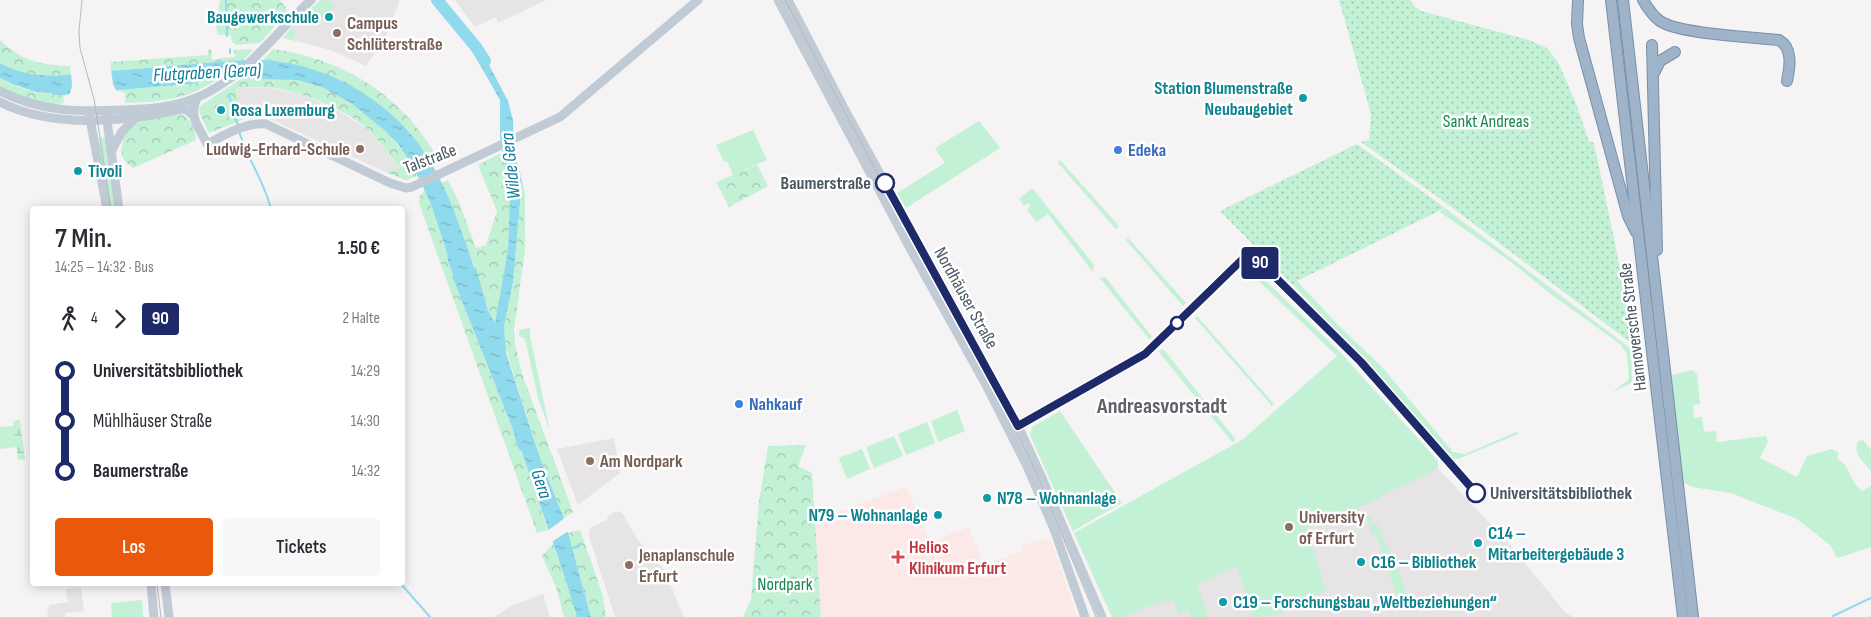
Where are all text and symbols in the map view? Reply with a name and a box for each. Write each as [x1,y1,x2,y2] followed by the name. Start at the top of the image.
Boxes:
[207,7,319,28] place label: Baugewerkschule
[323,11,335,23] marker: Baugewerkschule
[347,13,443,55] place label: Campus Schlüterstraße
[331,27,343,39] marker: Campus Schlüterstraße
[152,59,262,87] water label: Flutgraben (Gera)
[1154,78,1293,120] place label: Station Blumenstraße Neubaugebiet
[1297,92,1309,104] marker: Station Blumenstraße Neubaugebiet
[231,100,335,121] place label: Rosa Luxemburg
[215,104,227,116] marker: Rosa Luxemburg
[1443,111,1529,132] park label: Sankt Andreas
[496,131,526,200] water label: Wilde Gera
[206,139,350,160] place label: Ludwig-Erhard-Schule
[401,139,459,179] street label: Talstraße
[1128,140,1166,161] place label: Edeka
[354,143,366,155] marker: Ludwig-Erhard-Schule
[1112,144,1124,156] marker: Edeka
[88,161,122,182] place label: Tivoli
[72,165,84,177] marker: Tivoli
[781,173,871,194] place label: Baumerstraße
[875,173,895,193] marker: Baumerstraße
[55,222,112,255] text: 7 Min.
[338,237,380,260] text: 1.50 €
[929,244,1003,352] street label: Nordhäuser Straße
[1238,247,1282,279] line badge: 90
[1251,252,1269,273] text: 90
[55,258,154,277] text: 14:25 – 14:32 · Bus
[1615,262,1651,392] street label: Hannoversche Straße
[55,305,83,333] icon: walk
[106,305,134,333] icon: forward
[152,308,169,329] text: 90
[91,309,98,328] text: 4
[342,309,380,328] text: 2 Halte
[1170,316,1184,330] unlabelled marker
[93,360,243,383] text: Universitätsbibliothek
[351,362,380,381] text: 14:29
[1096,393,1227,420] district label: Andreasvorstadt
[749,394,803,415] place label: Nahkauf
[733,398,745,410] marker: Nahkauf
[93,410,212,433] text: Mühlhäuser Straße
[351,412,380,431] text: 14:30
[599,451,683,472] place label: Am Nordpark
[584,455,596,467] marker: Am Nordpark
[93,460,188,483] text: Baumerstraße
[351,462,380,481] text: 14:32
[525,466,557,502] water label: Gera
[1466,483,1486,503] marker: Universitätsbibliothek
[1490,483,1633,504] place label: Universitätsbibliothek
[997,488,1116,509] place label: N78 – Wohnanlage
[981,492,993,504] marker: N78 – Wohnanlage
[808,505,928,526] place label: N79 – Wohnanlage
[1299,507,1365,549] place label: University of Erfurt
[932,509,944,521] marker: N79 – Wohnanlage
[55,518,213,576] button: Los
[223,518,380,576] button: Tickets
[1283,521,1295,533] marker: University of Erfurt
[1488,523,1624,565] place label: C14 – Mitarbeitergebäude 3
[909,537,1006,579] place label: Helios Klinikum Erfurt
[1472,537,1484,549] marker: C14 – Mitarbeitergebäude 3
[638,545,735,587] place label: Jenaplanschule Erfurt
[891,550,905,564] marker: Helios Klinikum Erfurt
[1371,552,1477,573] place label: C16 – Bibliothek
[1355,556,1367,568] marker: C16 – Bibliothek
[623,559,635,571] marker: Jenaplanschule Erfurt
[757,574,813,595] park label: Nordpark
[1233,592,1497,613] place label: C19 – Forschungsbau „Weltbeziehungen“
[1217,596,1229,608] marker: C19 – Forschungsbau „Weltbeziehungen“

